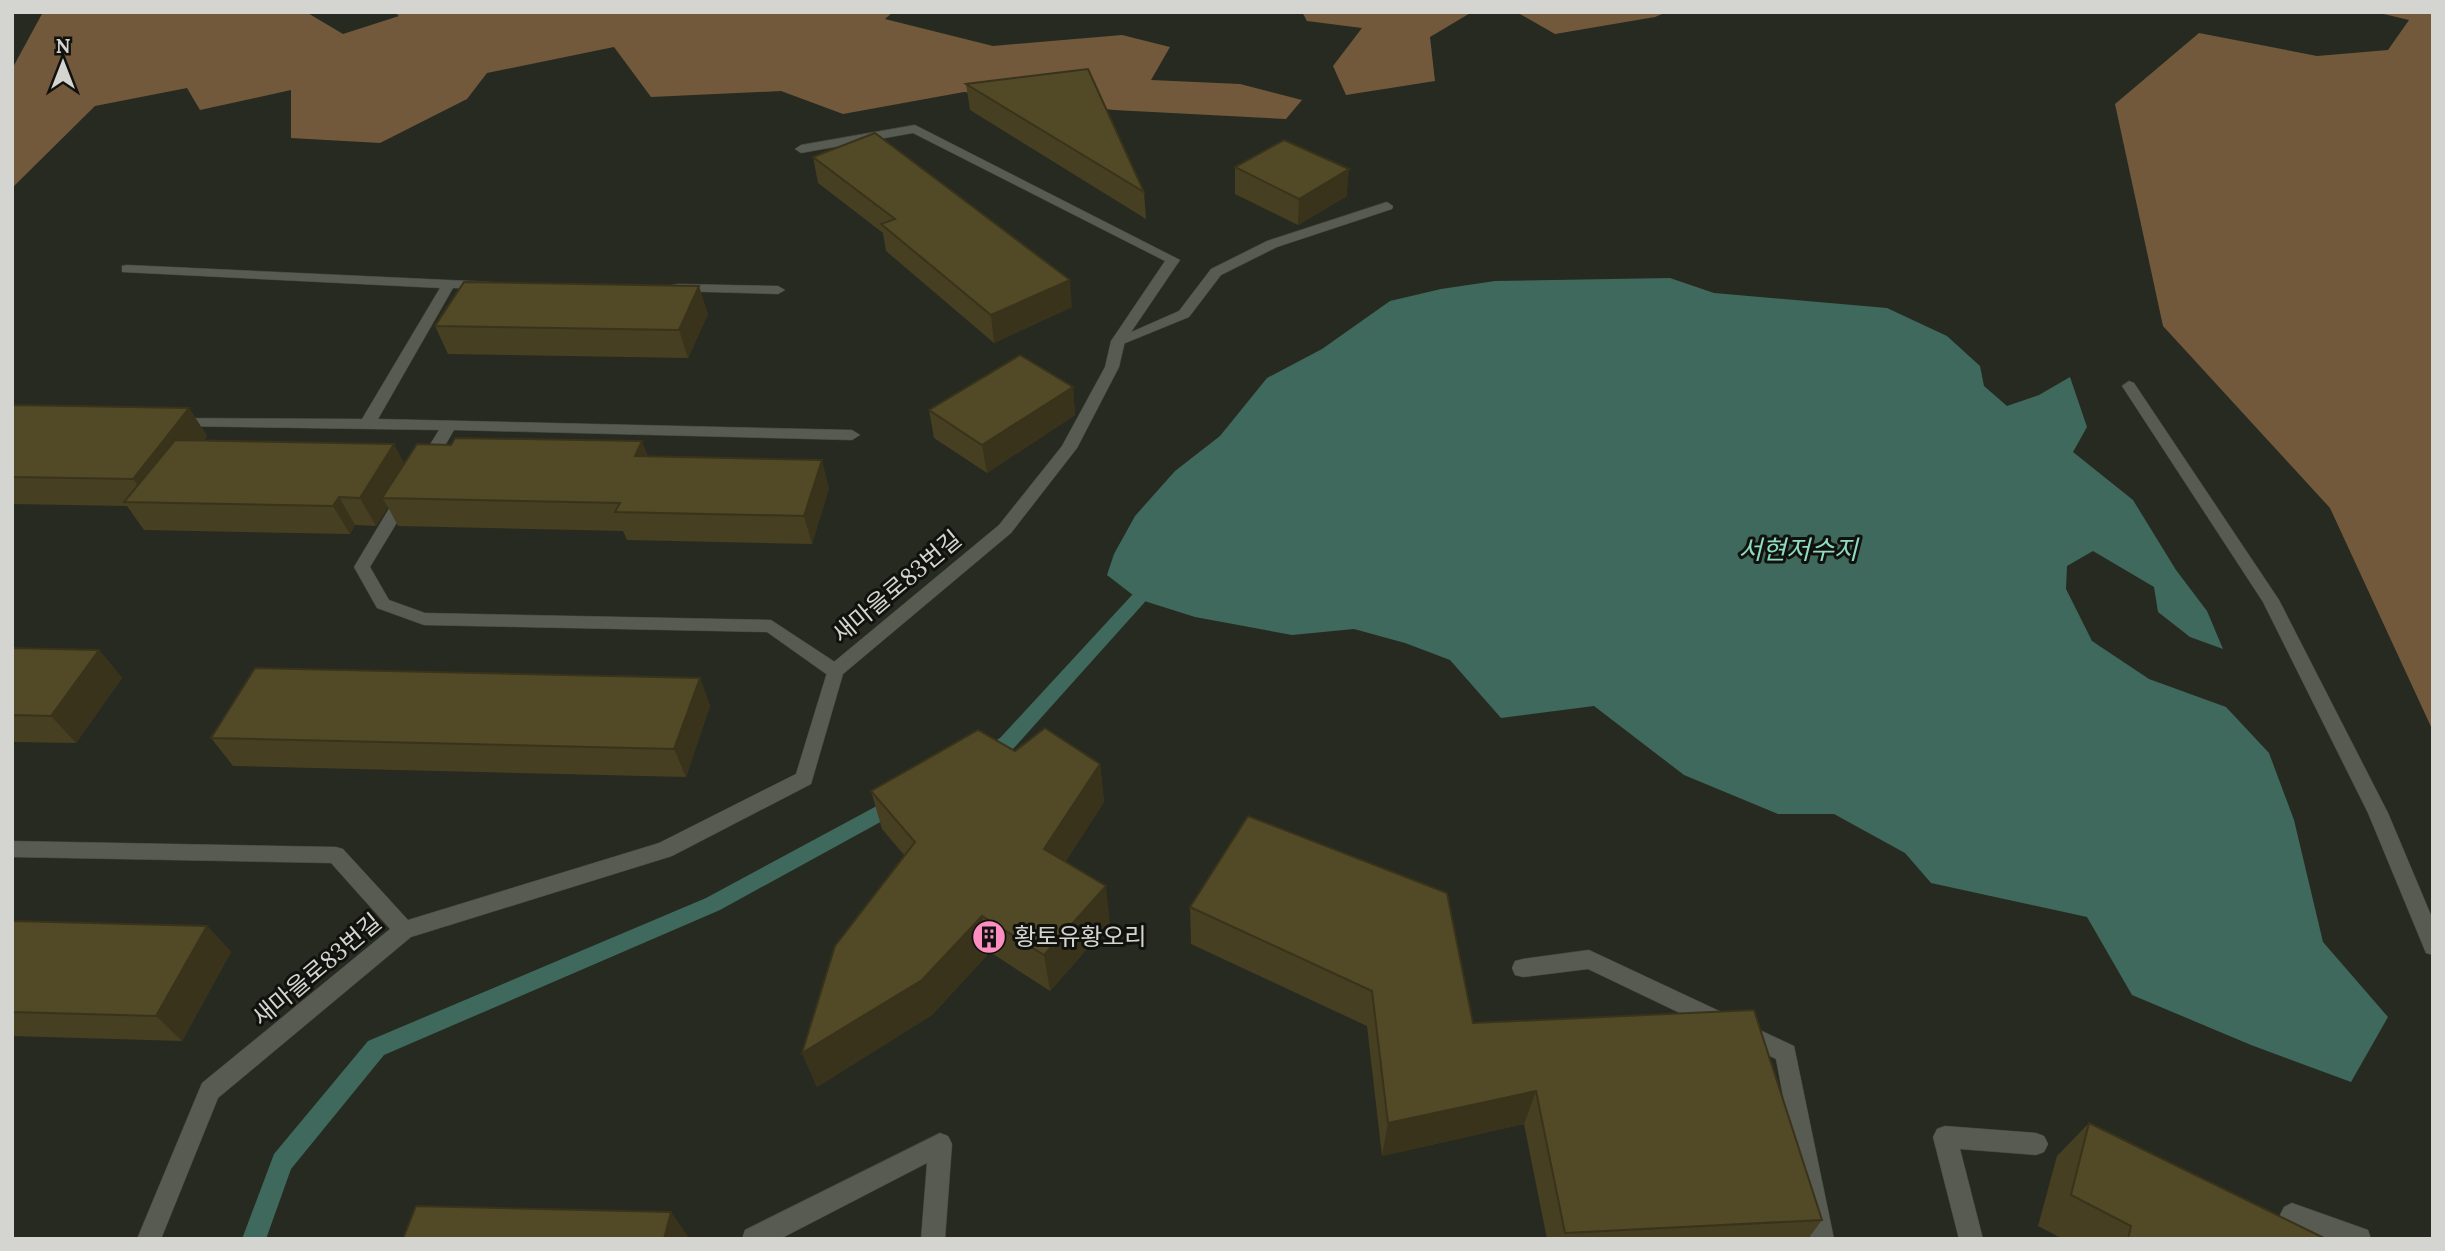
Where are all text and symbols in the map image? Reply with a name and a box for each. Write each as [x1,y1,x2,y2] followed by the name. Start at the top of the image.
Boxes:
[28,28,98,98] north arrow
[56,34,71,58] text: N
[826,524,968,650] street label: 새마을로83번길
[1738,533,1860,566] water label: 서현저수지
[246,907,388,1033] street label: 새마을로83번길
[970,918,1008,956] building icon: 황토유황오리
[1014,921,1146,952] place label: 황토유황오리

